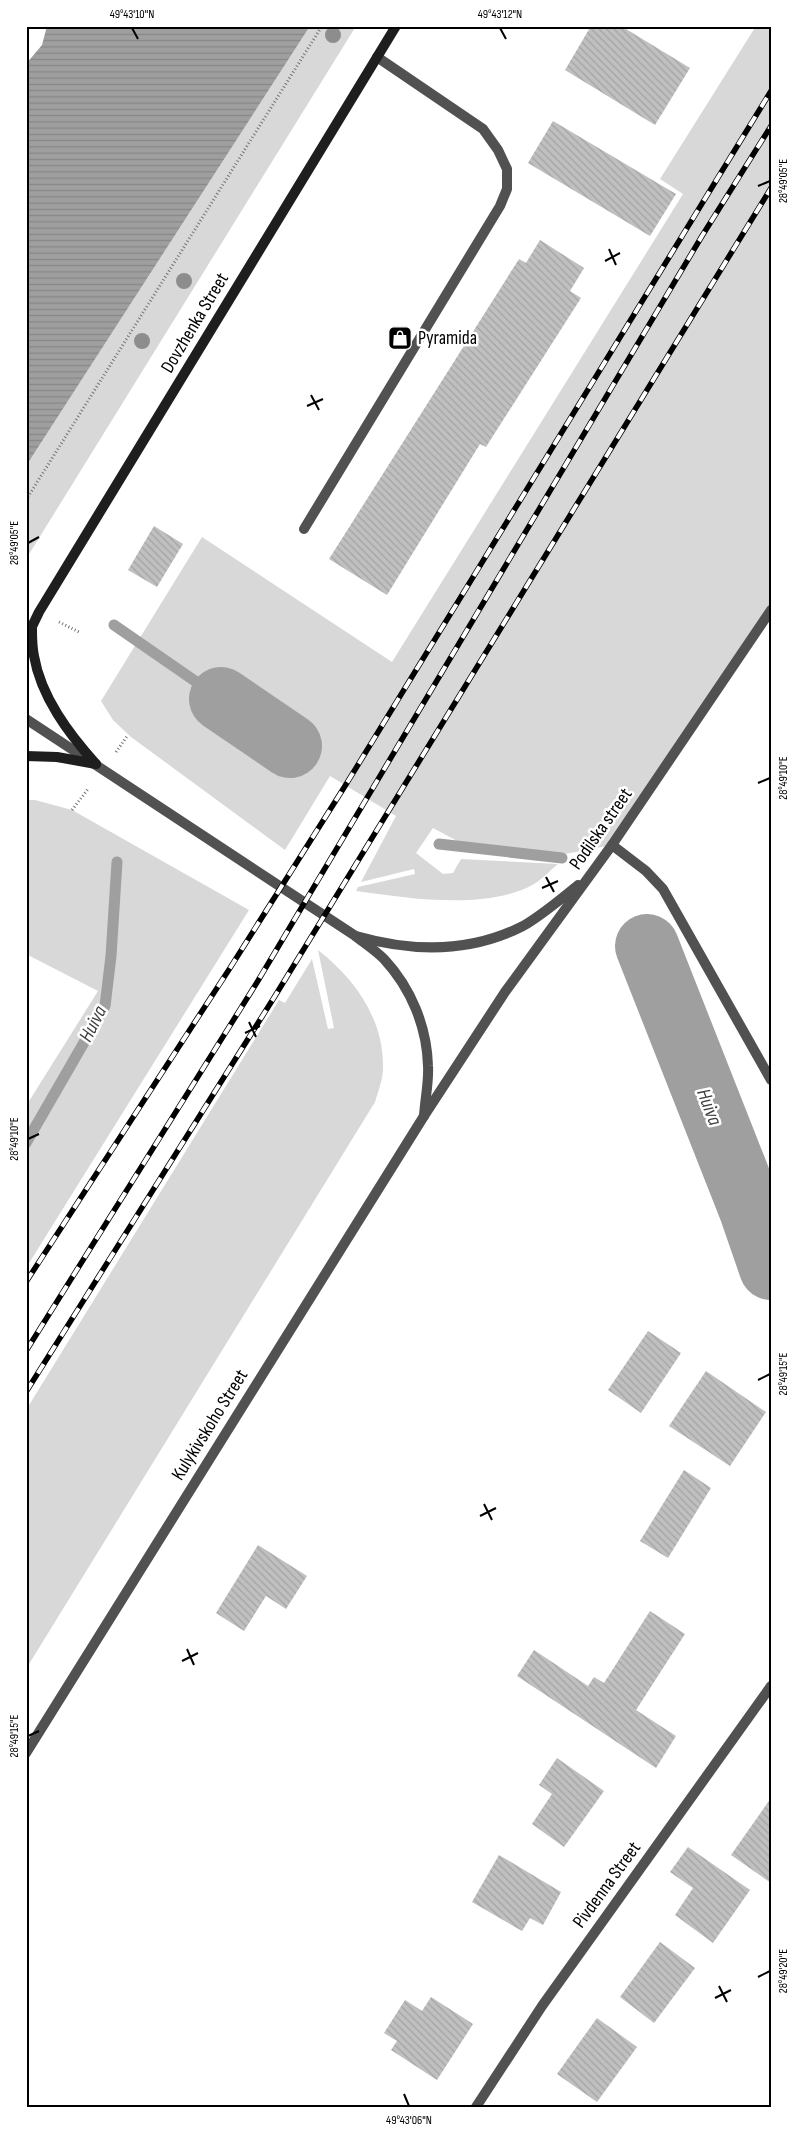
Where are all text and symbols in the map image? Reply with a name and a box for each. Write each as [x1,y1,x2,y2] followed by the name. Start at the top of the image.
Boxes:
[110,7,154,22] text: 49°43'10"N
[478,7,522,22] text: 49°43'12"N
[776,159,791,203] text: 28°49'05"E
[156,268,234,377] street label: Dovzhenka Street
[387,325,413,351] shop icon: Pyramida
[418,327,477,350] place label: Pyramida
[7,521,22,565] text: 28°49'05"E
[776,756,791,800] text: 28°49'10"E
[565,784,638,874] street label: Podilska street
[74,1002,112,1046] water label: Huiva
[691,1085,727,1129] water label: Huiva
[7,1117,22,1161] text: 28°49'10"E
[776,1352,791,1396] text: 28°49'15"E
[167,1365,253,1485] street label: Kulykivskoho Street
[7,1714,22,1758] text: 28°49'15"E
[568,1837,646,1933] street label: Pivdenna Street
[776,1949,791,1993] text: 28°49'20"E
[386,2113,432,2128] text: 49°43'06"N

